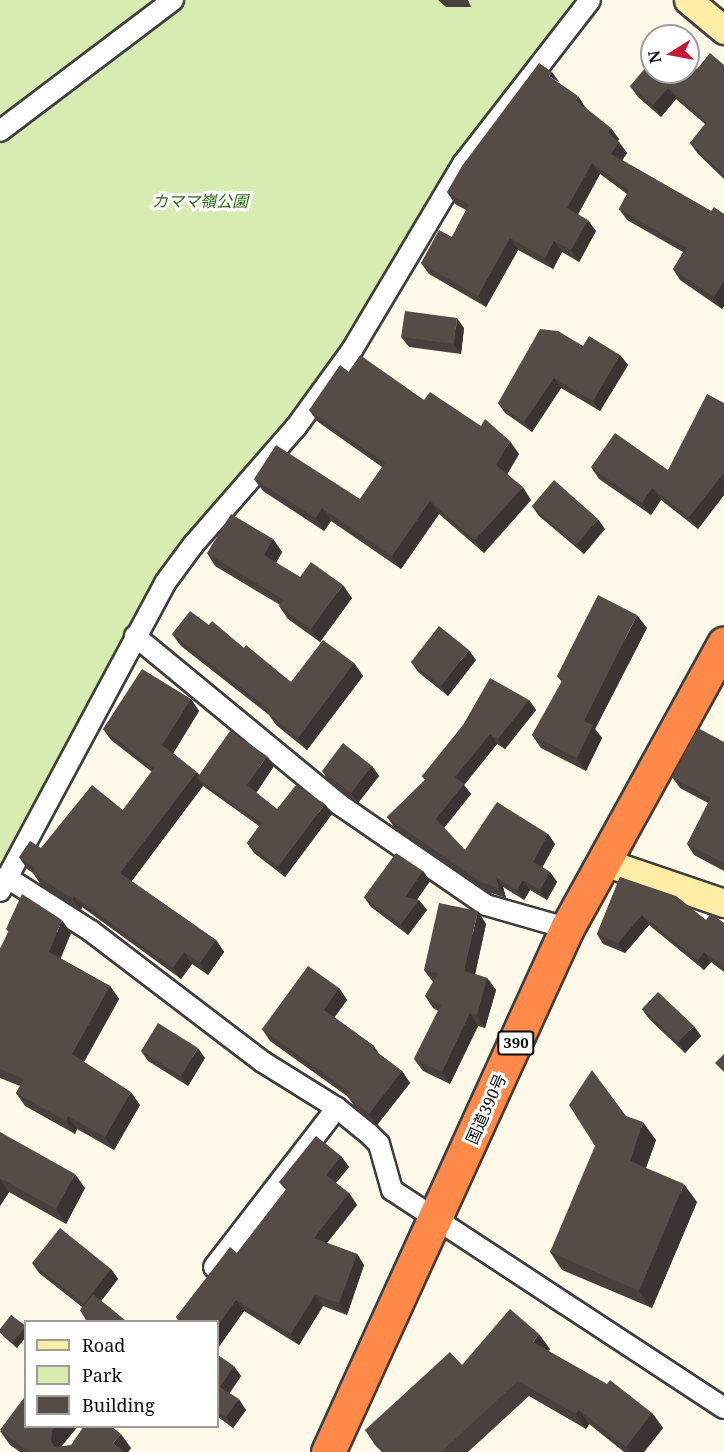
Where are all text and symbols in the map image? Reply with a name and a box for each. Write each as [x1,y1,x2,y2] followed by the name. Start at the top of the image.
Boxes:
[640,24,700,84] north arrow
[642,49,666,65] text: N
[152,191,248,211] park label: カママ嶺公園
[496,1031,536,1055] road number: 390
[462,1071,510,1147] street label: 国道390号
[24,1320,219,1428] legend
[82,1333,125,1357] text: Road
[82,1363,122,1387] text: Park
[82,1393,155,1417] text: Building

